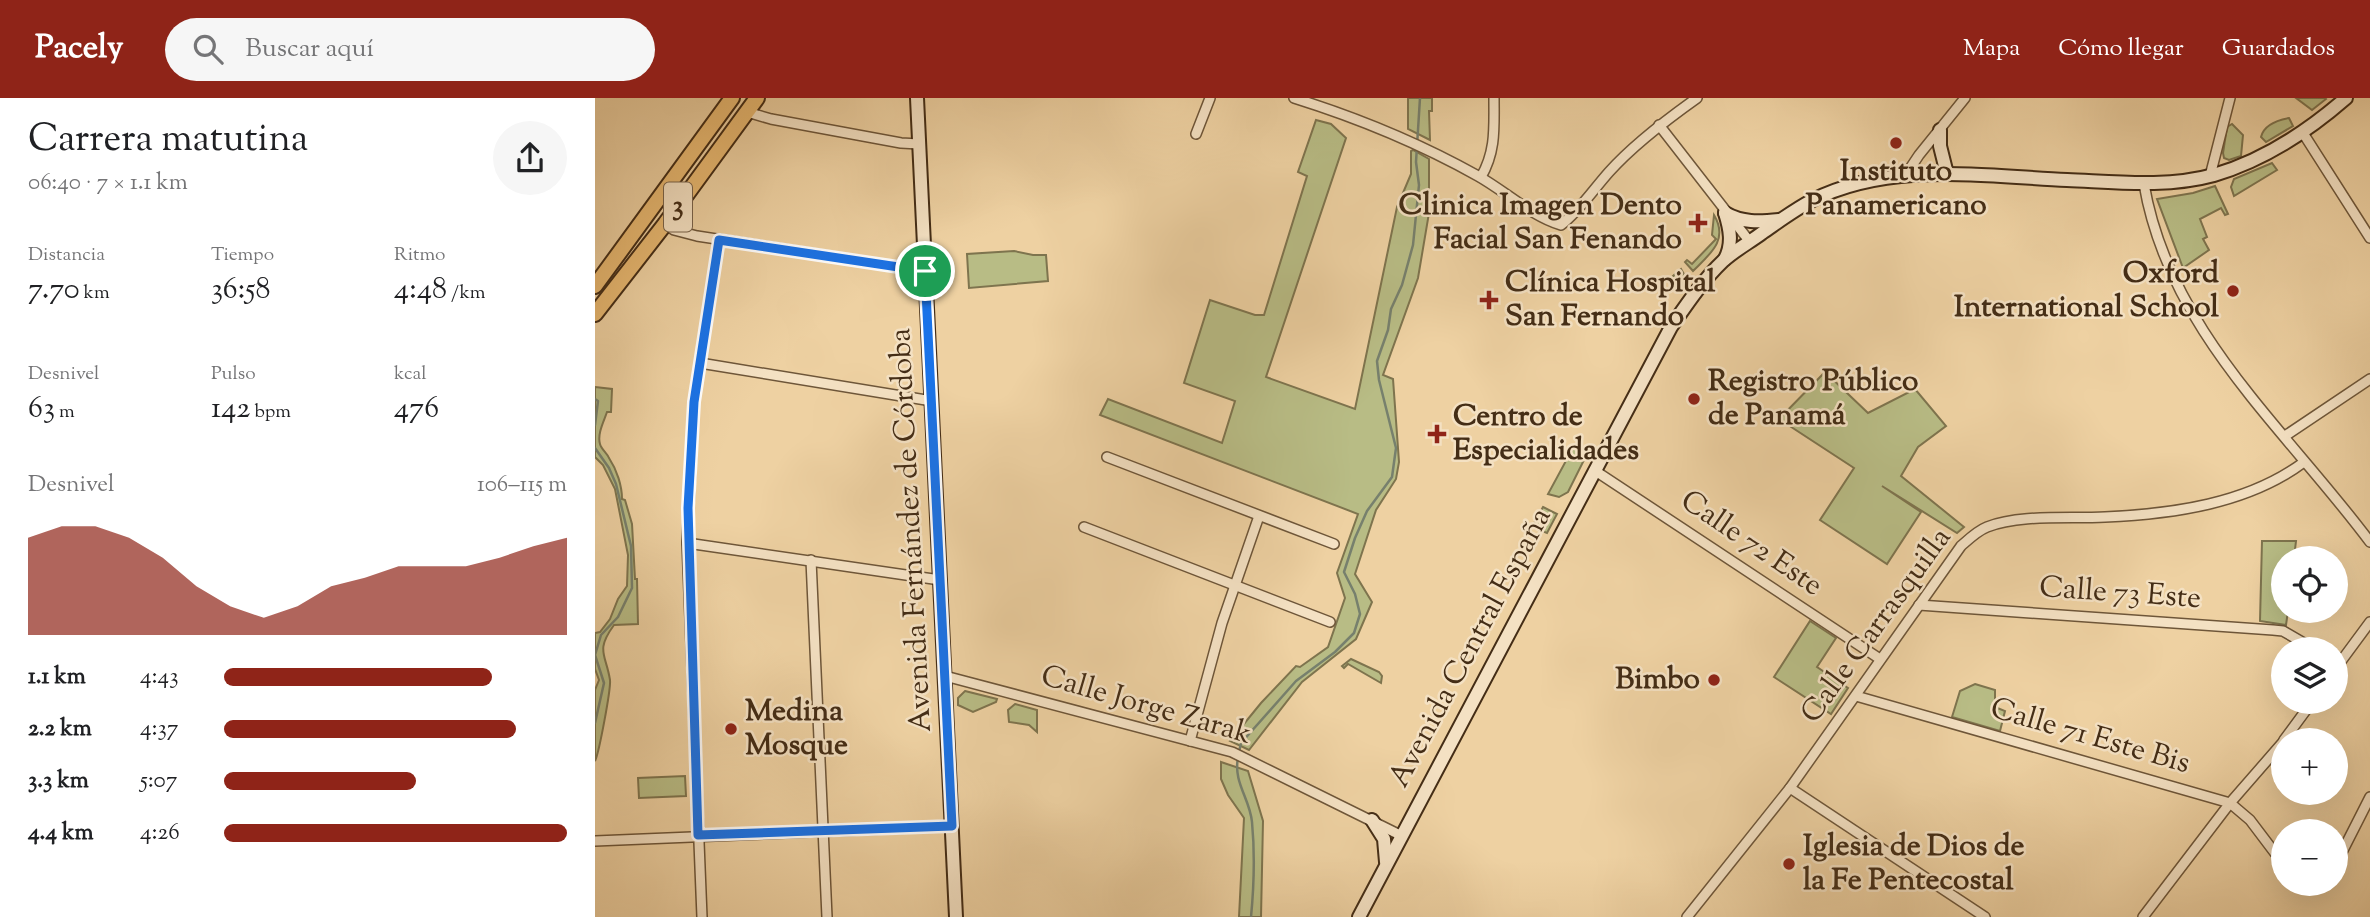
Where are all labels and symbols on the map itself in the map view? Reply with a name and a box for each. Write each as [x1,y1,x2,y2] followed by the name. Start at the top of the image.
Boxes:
[1888,135,1904,151] marker: Instituto Panamericano
[1805,151,1987,228] place label: Instituto Panamericano
[664,182,692,232] road number: 3
[1399,185,1682,262] place label: Clinica Imagen Dento Facial San Fenando
[1688,213,1708,233] marker: Clinica Imagen Dento Facial San Fenando
[895,241,955,301] pin
[1954,253,2220,330] place label: Oxford International School
[1505,262,1716,339] place label: Clínica Hospital San Fernando
[2225,283,2241,299] marker: Oxford International School
[1479,290,1499,310] marker: Clínica Hospital San Fernando
[880,327,944,733] street label: Avenida Fernández de Córdoba
[1708,361,1918,438] place label: Registro Público de Panamá
[1686,391,1702,407] marker: Registro Público de Panamá
[1453,396,1639,473] place label: Centro de Especialidades
[1427,424,1447,444] marker: Centro de Especialidades
[1671,480,1831,608] street label: Calle 72 Este
[1379,500,1563,796] street label: Avenida Central España
[1791,519,1963,733] street label: Calle Carrasquilla
[2038,567,2202,621] street label: Calle 73 Este
[1036,655,1256,757] street label: Calle Jorge Zarak
[1615,659,1700,702] place label: Bimbo
[1706,672,1722,688] marker: Bimbo
[1985,688,2195,786] street label: Calle 71 Este Bis
[745,691,848,768] place label: Medina Mosque
[723,721,739,737] marker: Medina Mosque
[1803,826,2024,903] place label: Iglesia de Dios de la Fe Pentecostal
[1781,856,1797,872] marker: Iglesia de Dios de la Fe Pentecostal

